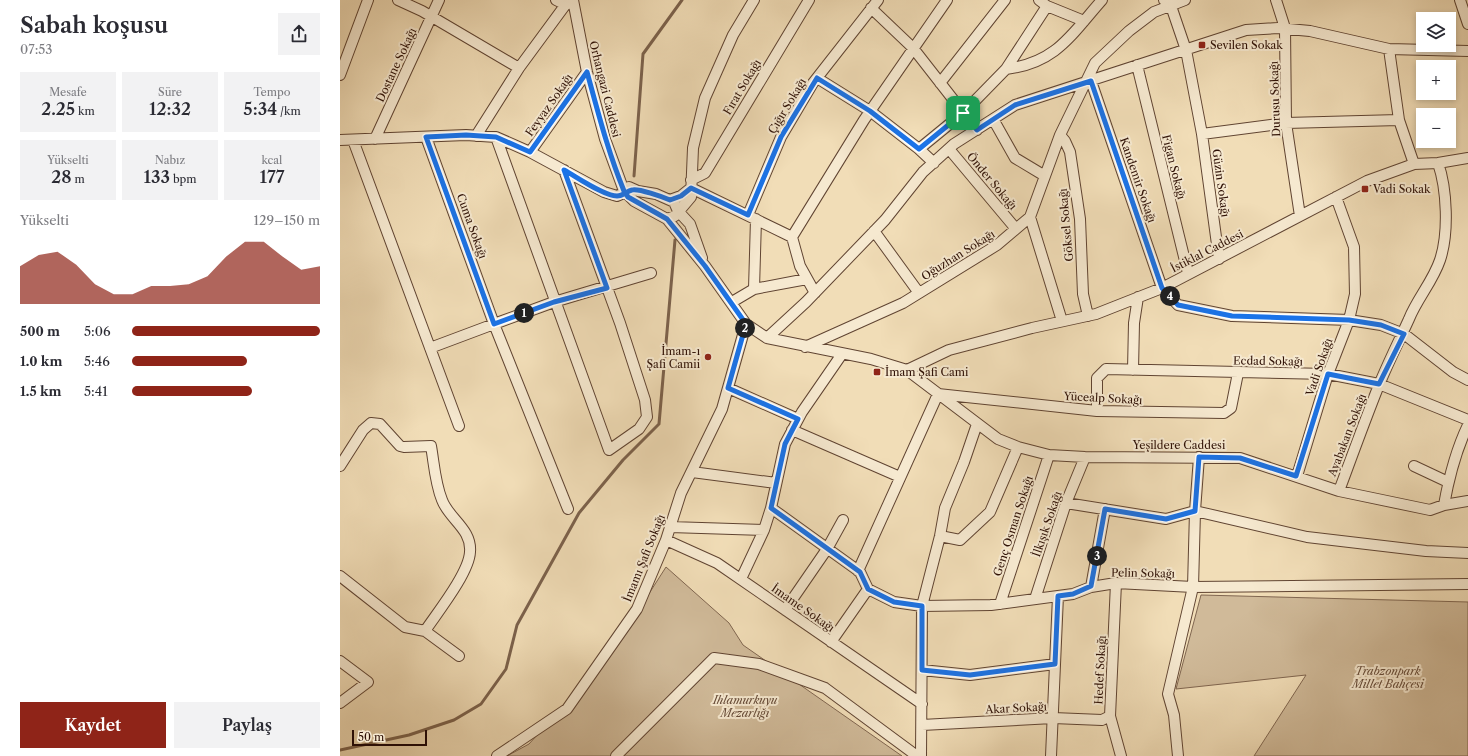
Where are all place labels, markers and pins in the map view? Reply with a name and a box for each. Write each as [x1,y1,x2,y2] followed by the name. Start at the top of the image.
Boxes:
[1210,38,1283,52] place label: Sevilen Sokak
[1197,40,1207,50] marker: Sevilen Sokak
[946,96,980,130] pin
[1372,182,1431,196] place label: Vadi Sokak
[1360,184,1370,194] marker: Vadi Sokak
[1160,286,1180,306] pin: 4
[514,303,534,323] pin: 1
[735,318,755,338] pin: 2
[647,343,701,371] place label: İmam-ı Şafi Camii
[703,352,713,362] marker: İmam-ı Şafi Camii
[885,364,969,379] place label: İmam Şafi Cami
[872,367,882,377] marker: İmam Şafi Cami
[1087,546,1107,566] pin: 3

